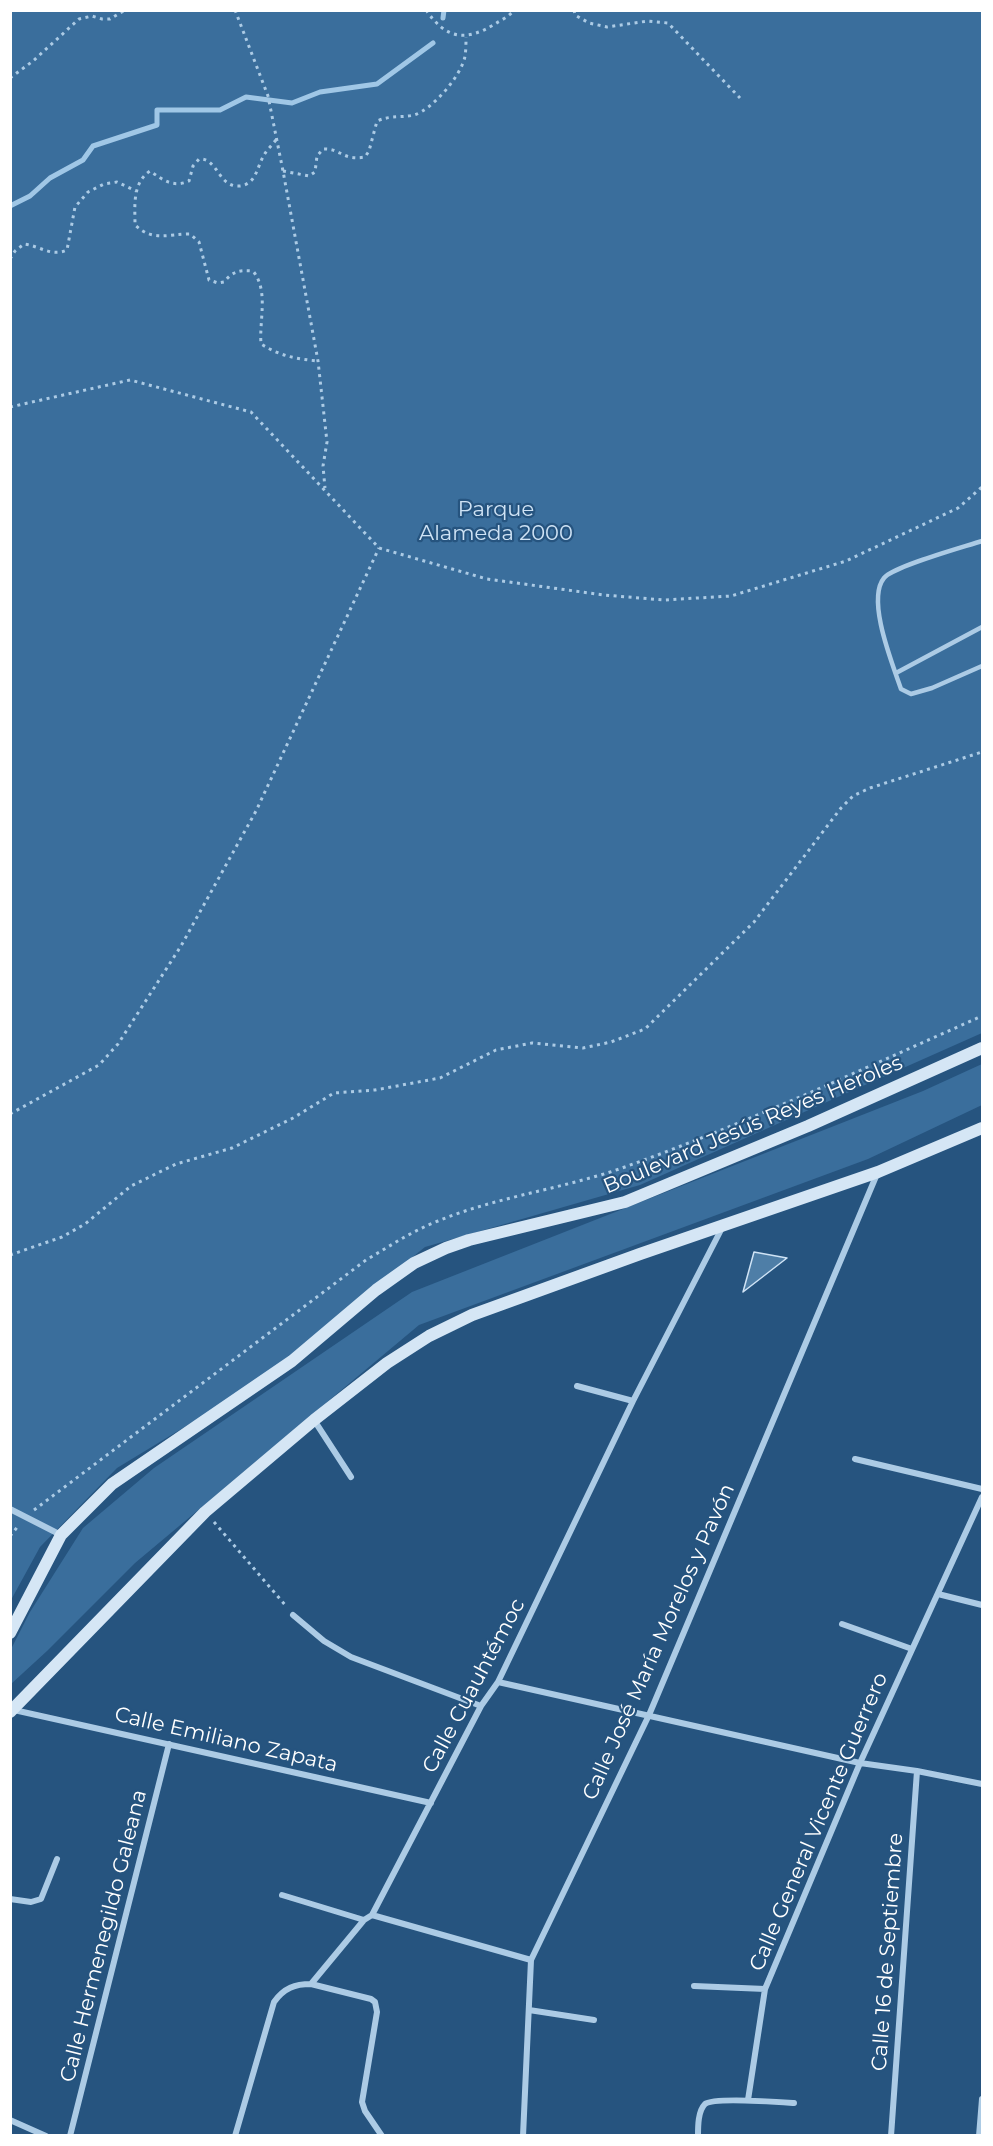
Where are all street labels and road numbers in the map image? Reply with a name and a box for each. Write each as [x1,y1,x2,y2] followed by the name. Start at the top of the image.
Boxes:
[600,1050,906,1200] street label: Boulevard Jesús Reyes Heroles
[578,1480,740,1804] street label: Calle José María Morelos y Pavón
[417,1594,531,1778] street label: Calle Cuauhtémoc
[745,1669,893,1975] street label: Calle General Vicente Guerrero
[112,1702,340,1778] street label: Calle Emiliano Zapata
[55,1787,153,2085] street label: Calle Hermenegildo Galeana
[867,1832,909,2072] street label: Calle 16 de Septiembre

